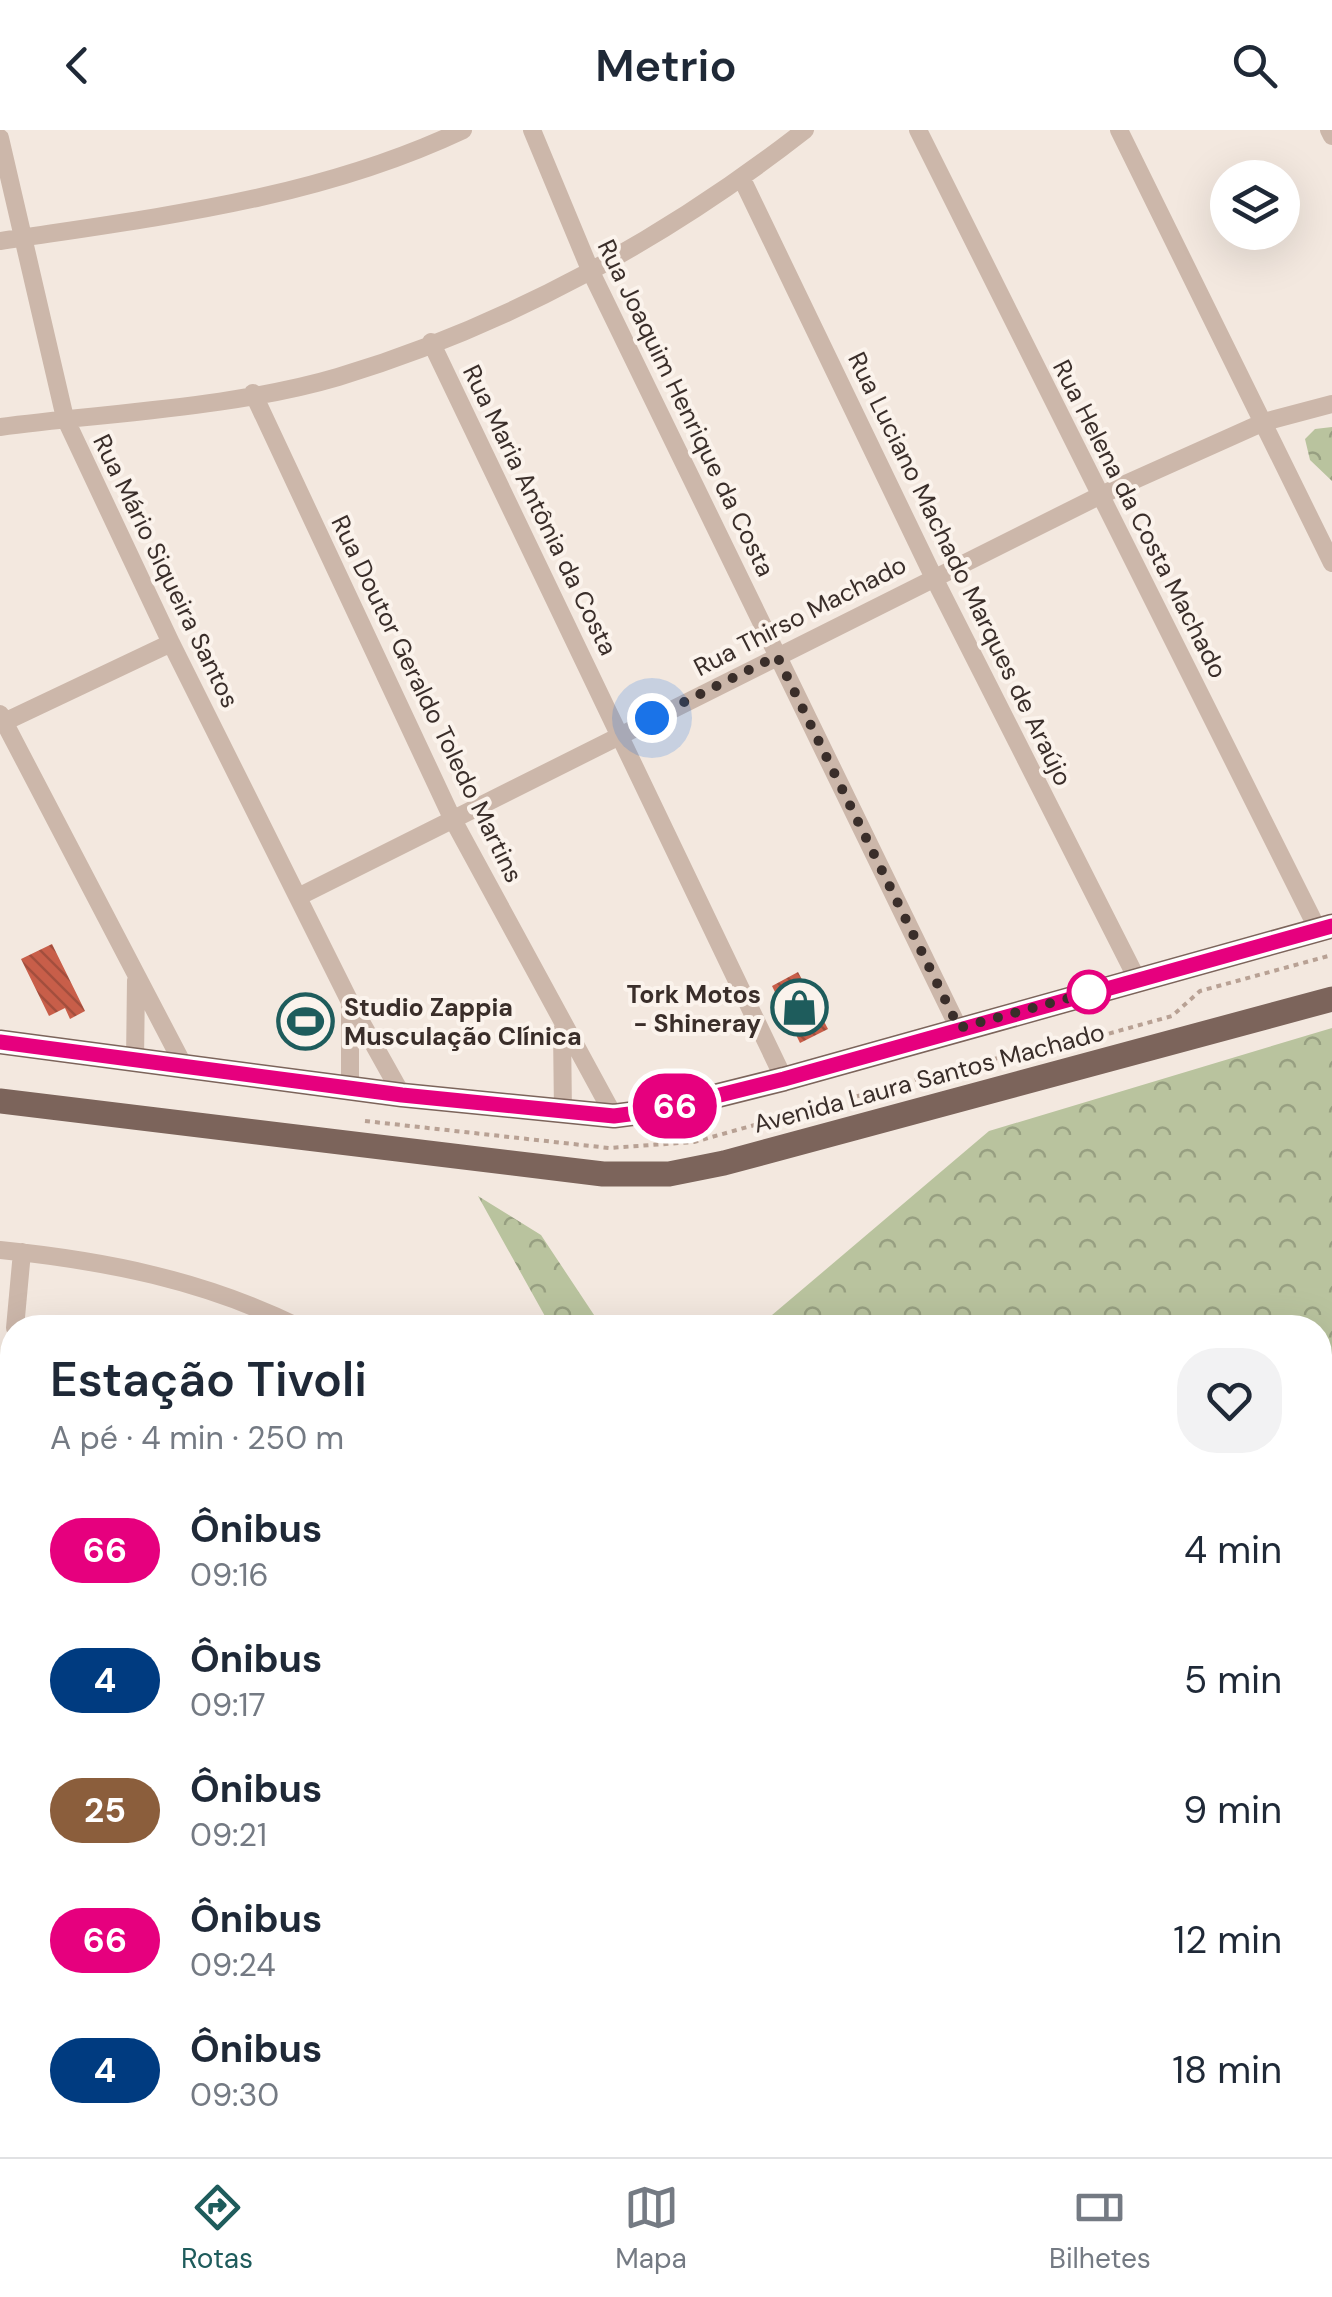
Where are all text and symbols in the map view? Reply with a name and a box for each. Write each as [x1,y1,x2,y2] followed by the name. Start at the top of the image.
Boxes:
[595,36,737,95] text: Metrio
[50,38,105,93] icon: back
[1227,38,1282,93] icon: search
[1210,160,1300,250] map controls
[1210,160,1300,250] button: layers
[590,234,782,582] street label: Rua Joaquim Henrique da Costa
[840,347,1080,791] street label: Rua Luciano Machado Marques de Araújo
[1045,354,1235,684] street label: Rua Helena da Costa Machado
[455,359,625,661] street label: Rua Maria Antônia da Costa
[85,429,247,713] street label: Rua Mário Siqueira Santos
[323,510,531,888] street label: Rua Doutor Geraldo Toledo Martins
[688,548,912,684] street label: Rua Thirso Machado
[627,693,677,743] your location
[1068,971,1110,1013] unlabelled marker
[627,978,761,1040] place label: Tork Motos - Shineray
[770,978,830,1038] shop icon: Tork Motos - Shineray
[275,991,335,1051] sports icon: Studio Zappia Musculação Clínica
[344,991,582,1053] place label: Studio Zappia Musculação Clínica
[750,1015,1108,1141] street label: Avenida Laura Santos Machado
[630,1074,720,1138] line badge: 66
[653,1083,697,1129] text: 66
[50,1348,367,1411] text: Estação Tivoli
[1177,1348,1282,1453] button: heart
[50,1417,344,1459] text: A pé · 4 min · 250 m
[190,1504,322,1554] text: Ônibus
[1184,1525,1282,1575] text: 4 min
[83,1527,127,1573] text: 66
[190,1554,269,1596] text: 09:16
[190,1634,322,1684] text: Ônibus
[1184,1655,1282,1705] text: 5 min
[94,1657,116,1703] text: 4
[190,1684,266,1726] text: 09:17
[190,1764,322,1814] text: Ônibus
[1183,1785,1282,1835] text: 9 min
[84,1787,126,1833] text: 25
[190,1814,267,1856] text: 09:21
[190,1894,322,1944] text: Ônibus
[1173,1915,1282,1965] text: 12 min
[83,1917,127,1963] text: 66
[190,1944,276,1986] text: 09:24
[190,2024,322,2074] text: Ônibus
[1172,2045,1282,2095] text: 18 min
[94,2047,116,2093] text: 4
[190,2074,279,2116] text: 09:30
[181,2180,253,2277] tab: Rotas
[615,2180,687,2277] tab: Mapa
[1049,2180,1151,2277] tab: Bilhetes

